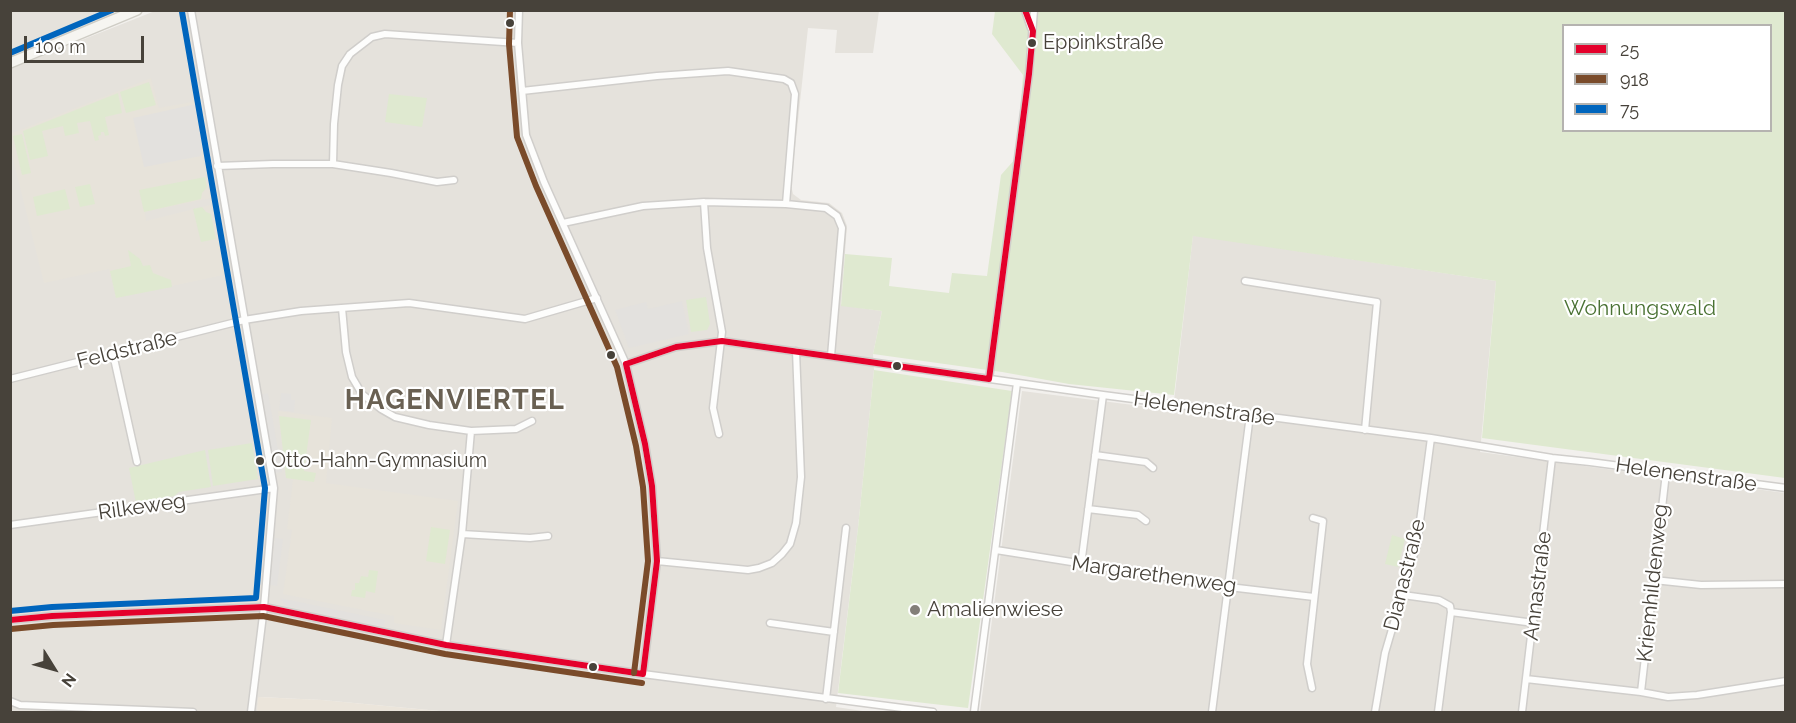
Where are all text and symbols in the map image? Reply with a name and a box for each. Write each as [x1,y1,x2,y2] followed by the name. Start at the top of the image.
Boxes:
[504,17,516,29] unlabelled marker
[27,24,147,62] scale bar
[1562,24,1772,132] legend
[1043,31,1163,55] place label: Eppinkstraße
[35,36,86,57] text: 100 m
[1026,37,1038,49] marker: Eppinkstraße
[1620,39,1639,60] text: 25
[1620,69,1649,90] text: 918
[1620,99,1639,120] text: 75
[1564,296,1716,322] park label: Wohnungswald
[74,325,180,375] street label: Feldstraße
[605,349,617,361] unlabelled marker
[891,360,903,372] unlabelled marker
[345,385,565,417] district label: HAGENVIERTEL
[1132,387,1276,431] street label: Helenenstraße
[271,449,487,473] place label: Otto-Hahn-Gymnasium
[1614,453,1758,497] street label: Helenenstraße
[254,455,266,467] marker: Otto-Hahn-Gymnasium
[96,488,188,526] street label: Rilkeweg
[1632,503,1674,663] street label: Kriemhildenweg
[1379,516,1431,634] street label: Dianastraße
[1519,530,1557,642] street label: Annastraße
[1070,551,1238,599] street label: Margarethenweg
[927,597,1063,623] place label: Amalienwiese
[908,603,922,617] marker: Amalienwiese
[24,639,84,699] north arrow
[587,661,599,673] unlabelled marker
[58,670,80,691] text: N

